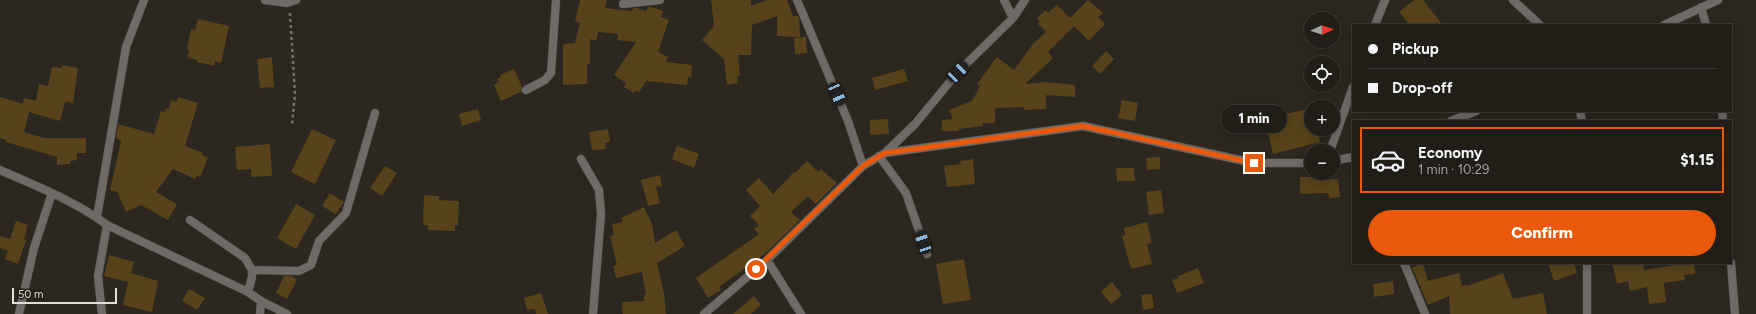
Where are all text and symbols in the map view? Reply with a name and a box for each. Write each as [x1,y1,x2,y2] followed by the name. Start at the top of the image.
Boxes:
[1304,12,1340,48] north arrow
[1304,12,1340,180] map controls
[1392,40,1439,58] text: Pickup
[1304,56,1340,92] button: locate
[945,59,971,85] car
[1392,79,1453,97] text: Drop-off
[827,81,847,107] car
[1304,100,1340,136] button: +
[1221,105,1287,133] callout: 1 min
[1238,111,1270,126] text: 1 min
[1370,142,1406,178] icon: car
[1304,144,1340,180] button: −
[1418,144,1483,162] text: Economy
[1680,151,1714,169] text: $1.15
[1245,154,1263,172] route end
[1418,162,1489,177] text: 1 min · 10:29
[1368,210,1716,256] button: Confirm
[913,229,933,255] car
[747,260,765,278] route start
[12,286,117,305] scale bar
[18,288,43,301] text: 50 m

